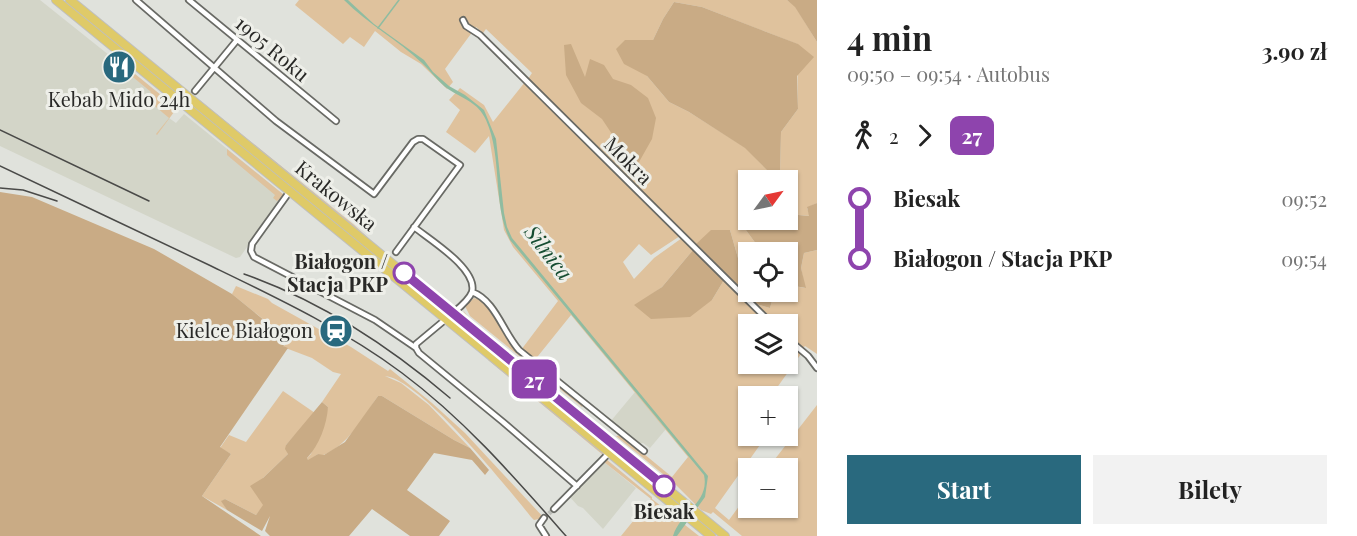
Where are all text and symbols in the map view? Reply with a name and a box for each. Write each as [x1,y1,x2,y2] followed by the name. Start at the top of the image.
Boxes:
[230,9,316,87] street label: 1905 Roku
[847,15,932,59] text: 4 min
[1262,36,1327,66] text: 3.90 zł
[101,49,137,85] restaurant icon: Kebab Mido 24h
[847,60,1050,87] text: 09:50 – 09:54 · Autobus
[48,85,191,112] place label: Kebab Mido 24h
[847,119,880,152] icon: walk
[908,119,941,152] icon: forward
[962,121,982,149] text: 27
[889,122,899,149] text: 2
[599,130,659,190] street label: Mokra
[290,153,384,236] street label: Krakowska
[738,170,798,230] north arrow
[738,170,798,518] map controls
[893,183,960,213] text: Biesak
[1282,185,1327,212] text: 09:52
[519,218,580,285] water label: Silnica
[738,242,798,302] button: locate
[893,243,1112,273] text: Białogon / Stacja PKP
[1281,245,1327,272] text: 09:54
[287,247,388,297] place label: Białogon / Stacja PKP
[393,262,415,284] marker: Białogon / Stacja PKP
[318,313,354,349] station icon: Kielce Białogon
[738,314,798,374] button: layers
[176,316,313,343] place label: Kielce Białogon
[507,360,561,398] line badge: 27
[524,365,544,393] text: 27
[738,386,798,446] button: +
[847,455,1081,524] button: Start
[1093,455,1327,524] button: Bilety
[738,458,798,518] button: −
[653,475,675,497] marker: Biesak
[633,497,695,524] place label: Biesak

